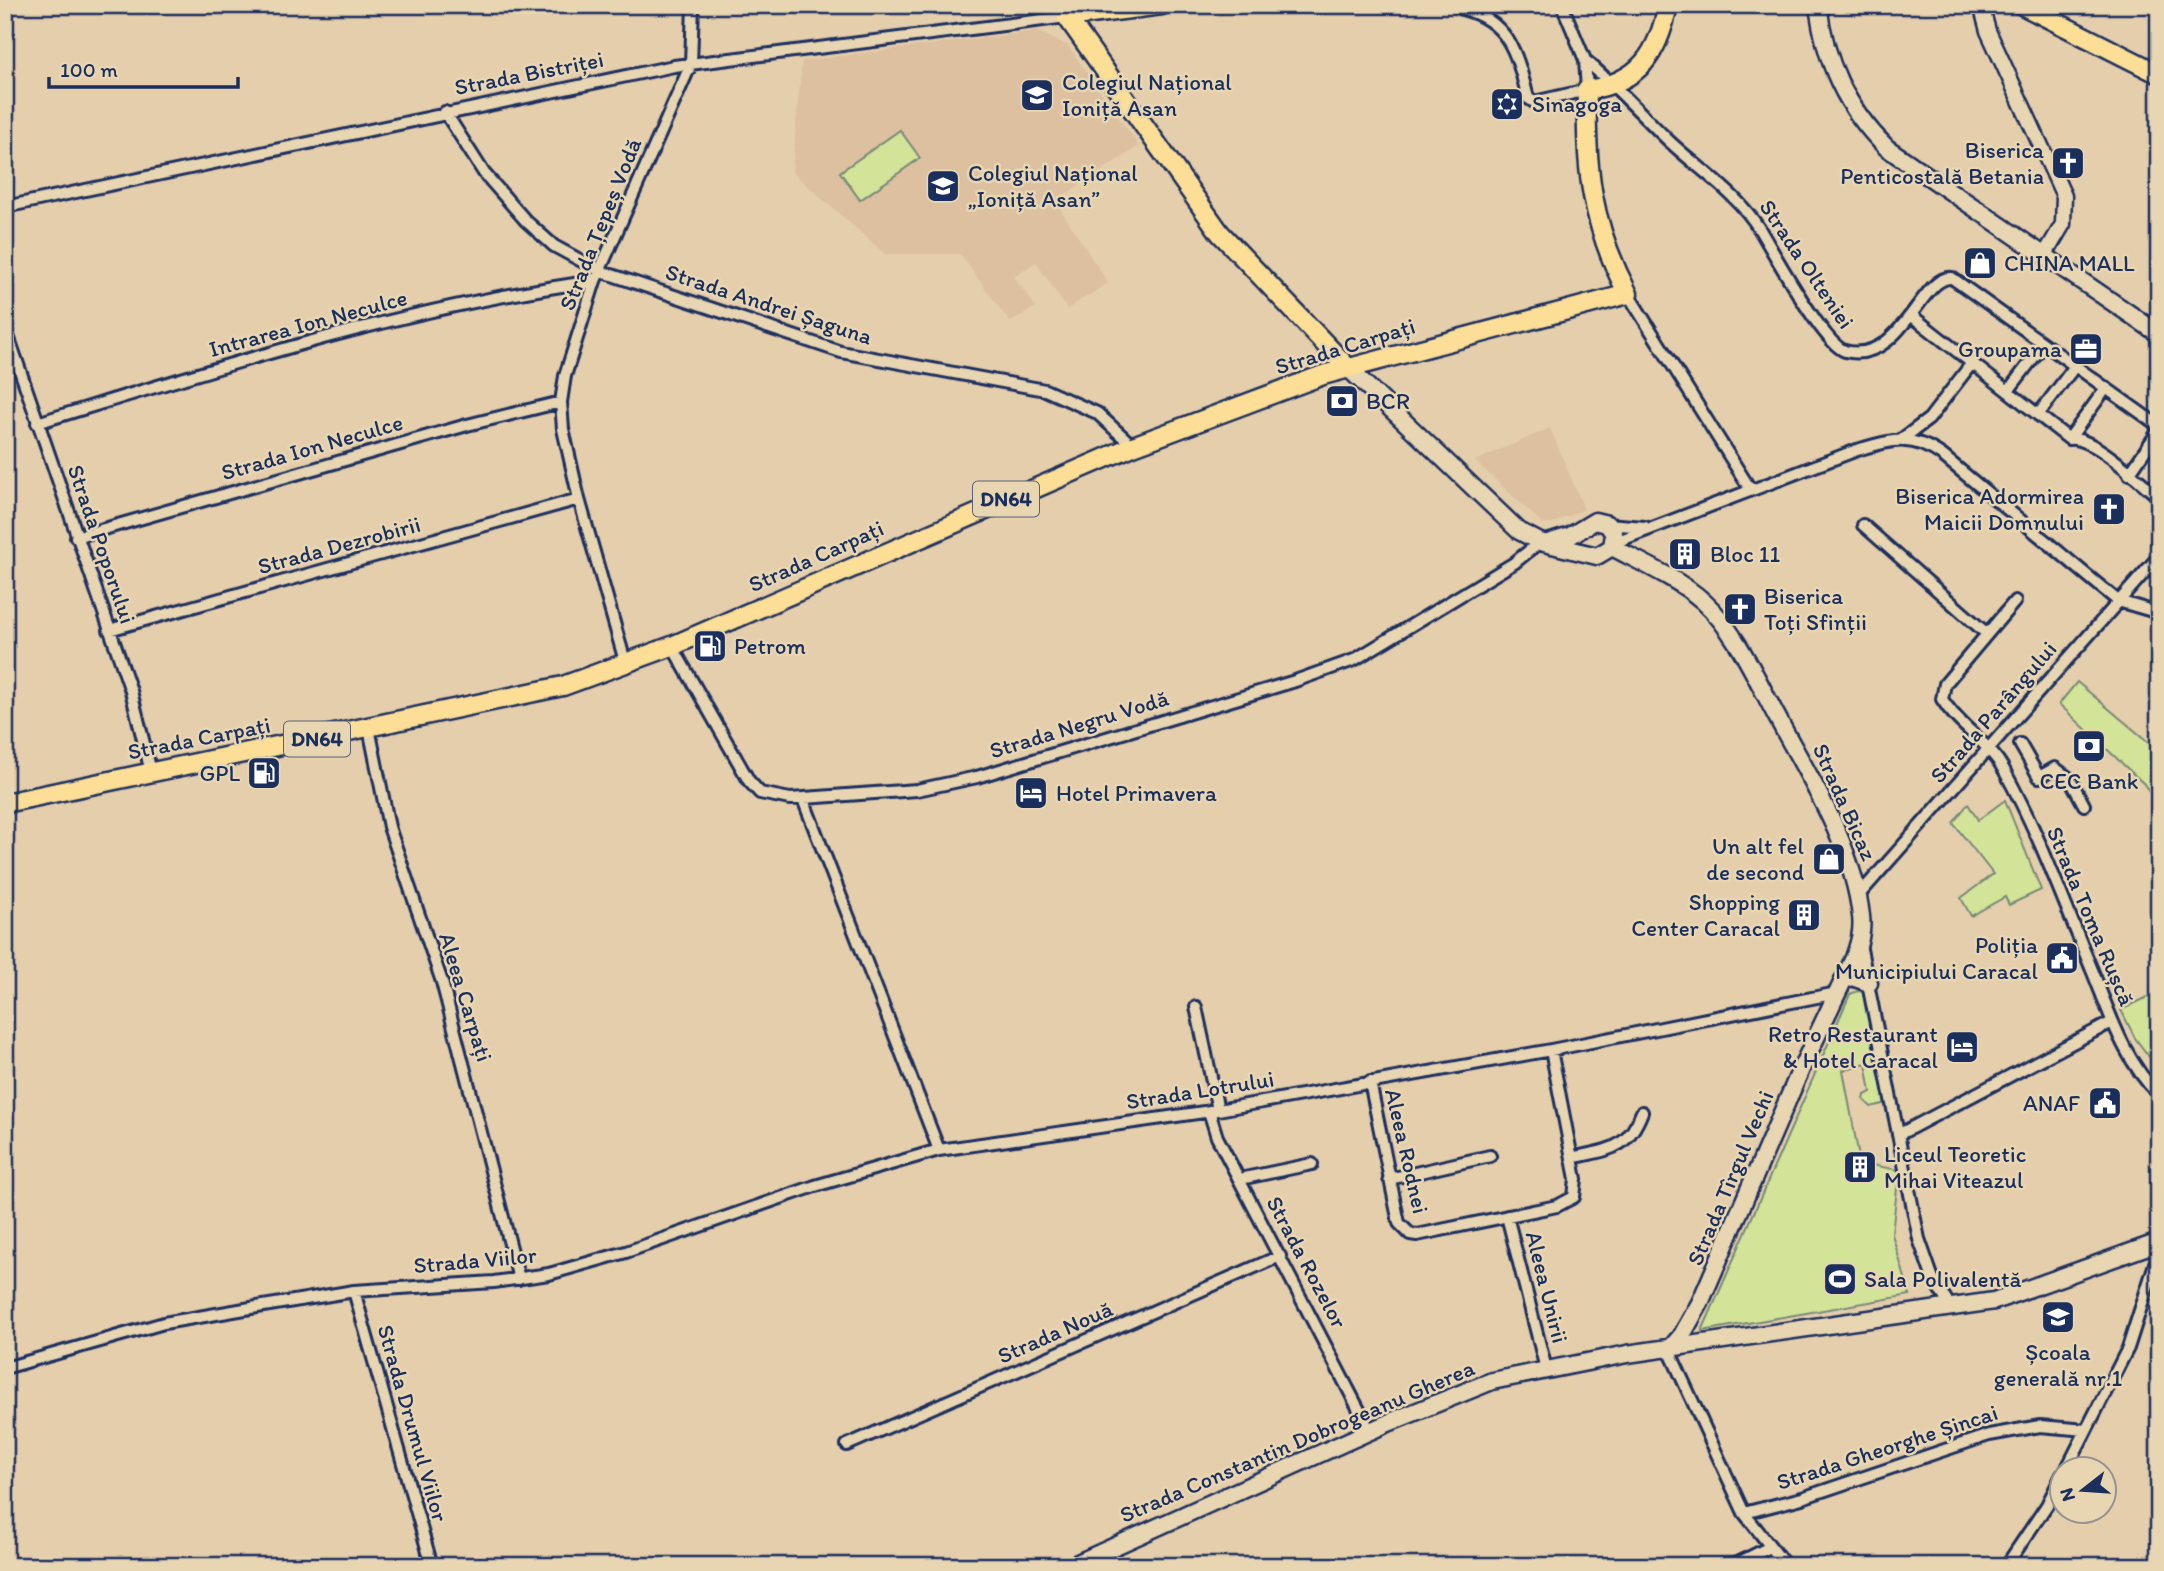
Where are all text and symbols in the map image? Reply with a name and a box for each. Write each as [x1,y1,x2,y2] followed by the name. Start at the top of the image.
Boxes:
[452,45,606,101] street label: Strada Bistriței
[49,46,238,90] scale bar
[60,57,118,82] text: 100 m
[1062,68,1232,122] place label: Colegiul Național Ioniță Asan
[1018,76,1056,114] school or university icon: Colegiul Național Ioniță Asan
[1488,85,1526,123] synagogue icon: Sinagoga
[1532,90,1622,118] place label: Sinagoga
[553,134,647,314] street label: Strada Țepeș Vodă
[1840,136,2044,190] place label: Biserica Penticostală Betania
[2049,144,2087,182] church icon: Biserica Penticostală Betania
[968,159,1138,213] place label: Colegiul Național „Ioniță Asan”
[924,167,962,205] school or university icon: Colegiul Național „Ioniță Asan”
[1754,194,1860,334] street label: Strada Olteniei
[1961,244,1999,282] shop icon: CHINA MALL
[2004,249,2135,277] place label: CHINA MALL
[662,257,876,351] street label: Strada Andrei Șaguna
[206,283,410,363] street label: Intrarea Ion Neculce
[1272,311,1418,381] street label: Strada Carpați
[2067,330,2105,368] office icon: Groupama
[1958,335,2062,363] place label: Groupama
[1323,382,1361,420] bank icon: BCR
[1366,387,1410,415] place label: BCR
[218,408,406,486] street label: Strada Ion Neculce
[62,461,142,627] street label: Strada Poporului
[973,482,1039,516] road number: DN64
[1895,482,2084,536] place label: Biserica Adormirea Maicii Domnului
[2090,490,2128,528] church icon: Biserica Adormirea Maicii Domnului
[255,510,423,580] street label: Strada Dezrobirii
[744,514,888,598] street label: Strada Carpați
[1666,535,1704,573] building icon: Bloc 11
[1710,540,1780,568] place label: Bloc 11
[1764,582,1867,636] place label: Biserica Toți Sfinții
[1721,590,1759,628] church icon: Biserica Toți Sfinții
[691,627,729,665] fuel station icon: Petrom
[734,632,806,660] place label: Petrom
[1924,635,2062,789] street label: Strada Parângului
[986,683,1172,765] street label: Strada Negru Vodă
[125,710,273,766] street label: Strada Carpați
[284,722,350,756] road number: DN64
[2070,727,2108,765] bank icon: CEC Bank
[1807,739,1883,865] street label: Strada Bicaz
[245,754,283,792] fuel station icon: GPL
[199,759,240,787] place label: GPL
[2039,767,2139,795] place label: CEC Bank
[1012,774,1050,812] hotel icon: Hotel Primavera
[1056,779,1217,807] place label: Hotel Primavera
[2041,822,2141,1010] street label: Strada Toma Rușcă
[1706,832,1804,886] place label: Un alt fel de second
[1810,840,1848,878] shop icon: Un alt fel de second
[1631,888,1780,942] place label: Shopping Center Caracal
[1785,896,1823,934] building icon: Shopping Center Caracal
[433,929,499,1065] street label: Aleea Carpați
[1835,931,2038,985] place label: Poliția Municipiului Caracal
[2043,939,2081,977] public building icon: Poliția Municipiului Caracal
[1768,1020,1938,1074] place label: Retro Restaurant & Hotel Caracal
[1943,1028,1981,1066] hotel icon: Retro Restaurant & Hotel Caracal
[1124,1064,1276,1116] street label: Strada Lotrului
[2086,1084,2124,1122] public building icon: ANAF
[1379,1086,1435,1216] street label: Aleea Rodnei
[1681,1086,1779,1270] street label: Strada Tîrgul Vechi
[2023,1089,2080,1117] place label: ANAF
[1884,1140,2026,1194] place label: Liceul Teoretic Mihai Viteazul
[1841,1148,1879,1186] building icon: Liceul Teoretic Mihai Viteazul
[1260,1191,1354,1333] street label: Strada Rozelor
[1520,1228,1574,1346] street label: Aleea Unirii
[412,1241,538,1279] street label: Strada Viilor
[1821,1260,1859,1298] sports icon: Sala Polivalentă
[1864,1265,2022,1293] place label: Sala Polivalentă
[993,1294,1117,1370] street label: Strada Nouă
[2039,1298,2077,1336] school or university icon: Școala generală nr.1
[371,1321,455,1525] street label: Strada Drumul Viilor
[1994,1338,2123,1392] place label: Școala generală nr.1
[1115,1353,1479,1529] street label: Strada Constantin Dobrogeanu Gherea
[1773,1398,2001,1496] street label: Strada Gheorghe Șincai
[2048,1456,2118,1526] north arrow
[2054,1485,2080,1504] text: N

